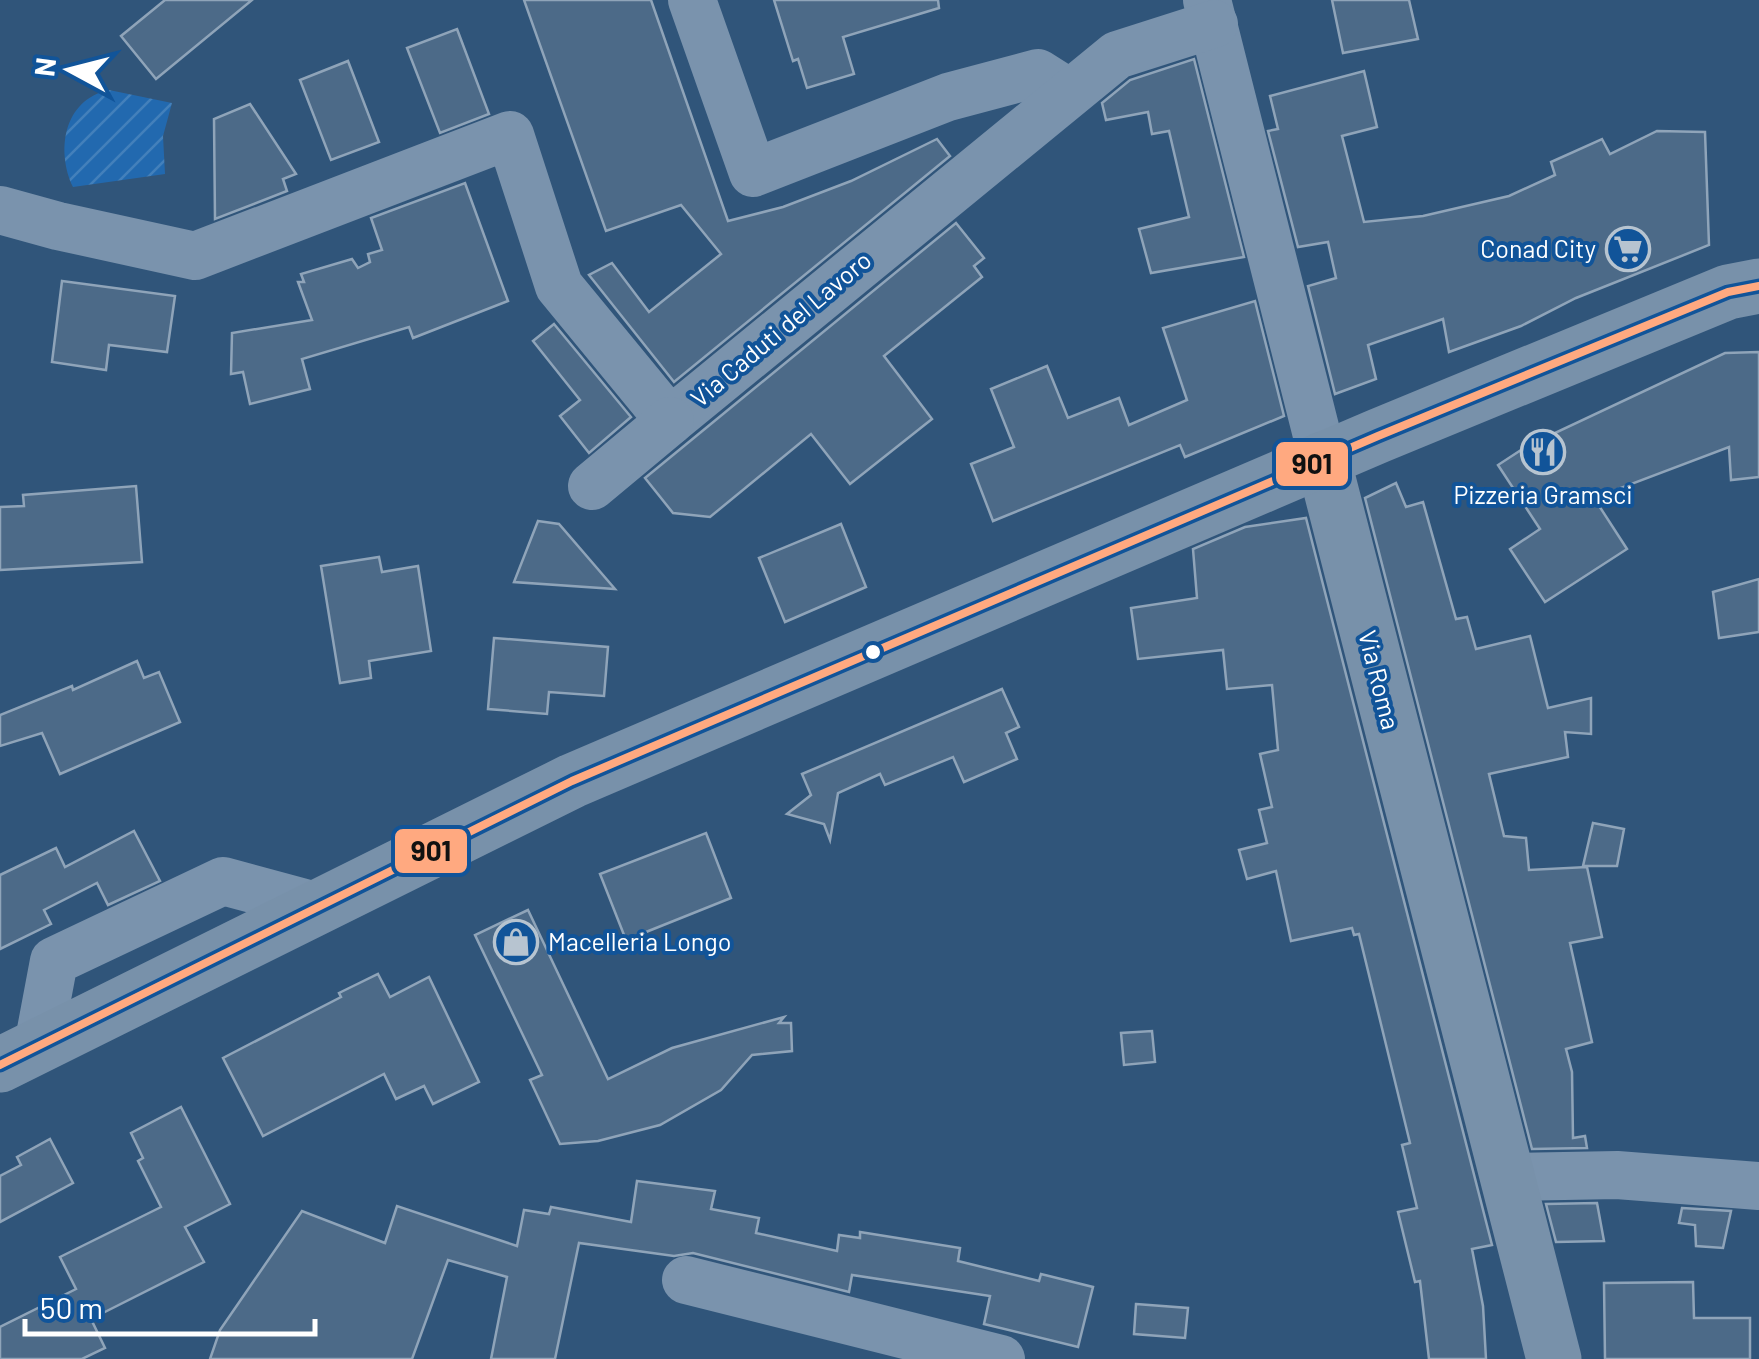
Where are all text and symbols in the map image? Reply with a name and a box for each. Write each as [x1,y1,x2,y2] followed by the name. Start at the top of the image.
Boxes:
[20,20,120,120] north arrow
[26,56,62,78] text: N
[1605,226,1651,272] supermarket icon: Conad City
[1480,233,1596,263] place label: Conad City
[684,244,877,412] street label: Via Caduti del Lavoro
[1520,429,1566,475] restaurant icon: Pizzeria Gramsci
[1274,440,1350,488] line badge: 901
[1292,446,1332,480] text: 901
[1453,479,1633,509] place label: Pizzeria Gramsci
[1353,627,1407,732] street label: Via Roma
[863,642,883,662] unlabelled marker
[393,827,469,875] line badge: 901
[411,833,451,867] text: 901
[493,919,539,965] shop icon: Macelleria Longo
[548,926,731,956] place label: Macelleria Longo
[25,1274,315,1336] scale bar
[40,1289,103,1325] text: 50 m

